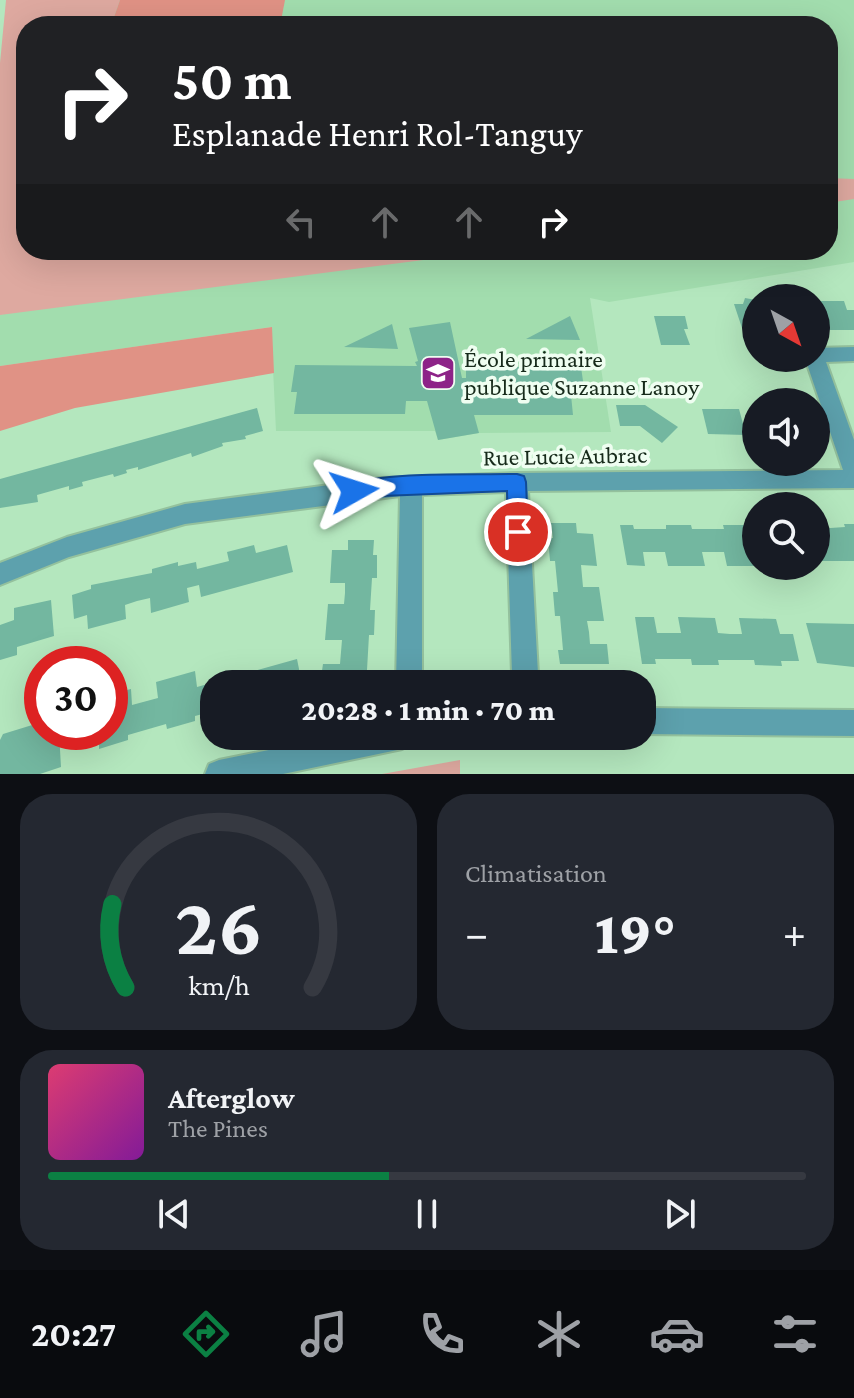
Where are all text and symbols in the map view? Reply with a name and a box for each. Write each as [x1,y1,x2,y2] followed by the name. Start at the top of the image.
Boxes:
[40,48,144,152] icon: right
[172,49,292,111] text: 50 m
[172,114,583,154] text: Esplanade Henri Rol-Tanguy
[279,200,323,244] icon: left
[363,200,407,244] icon: ahead
[447,200,491,244] icon: ahead
[531,200,575,244] icon: right
[742,284,830,372] north arrow
[742,284,830,580] map controls
[464,345,700,400] place label: École primaire publique Suzanne Lanoy
[419,354,457,392] school or university icon: École primaire publique Suzanne Lanoy
[742,388,830,476] button: sound
[483,441,647,470] street label: Rue Lucie Aubrac
[312,449,396,533] position arrow
[742,492,830,580] button: search
[484,498,552,566] pin
[496,510,540,554] icon: arrive
[24,646,128,750] speed limit sign: 30
[301,693,555,726] text: 20:28 · 1 min · 70 m
[465,859,607,888] text: Climatisation
[175,879,262,972] text: 26
[595,899,676,966] text: 19°
[465,909,488,957] text: −
[783,909,806,957] text: +
[188,969,249,1001] text: km/h
[168,1081,295,1114] text: Afterglow
[168,1114,268,1143] text: The Pines
[152,1192,196,1236] icon: previous
[405,1192,449,1236] icon: pause
[658,1192,702,1236] icon: next
[178,1306,234,1362] icon: directions
[296,1306,352,1362] icon: music
[414,1306,470,1362] icon: phone
[531,1306,587,1362] icon: climate
[649,1306,705,1362] icon: car
[767,1306,823,1362] icon: filters
[31,1314,116,1354] text: 20:27

